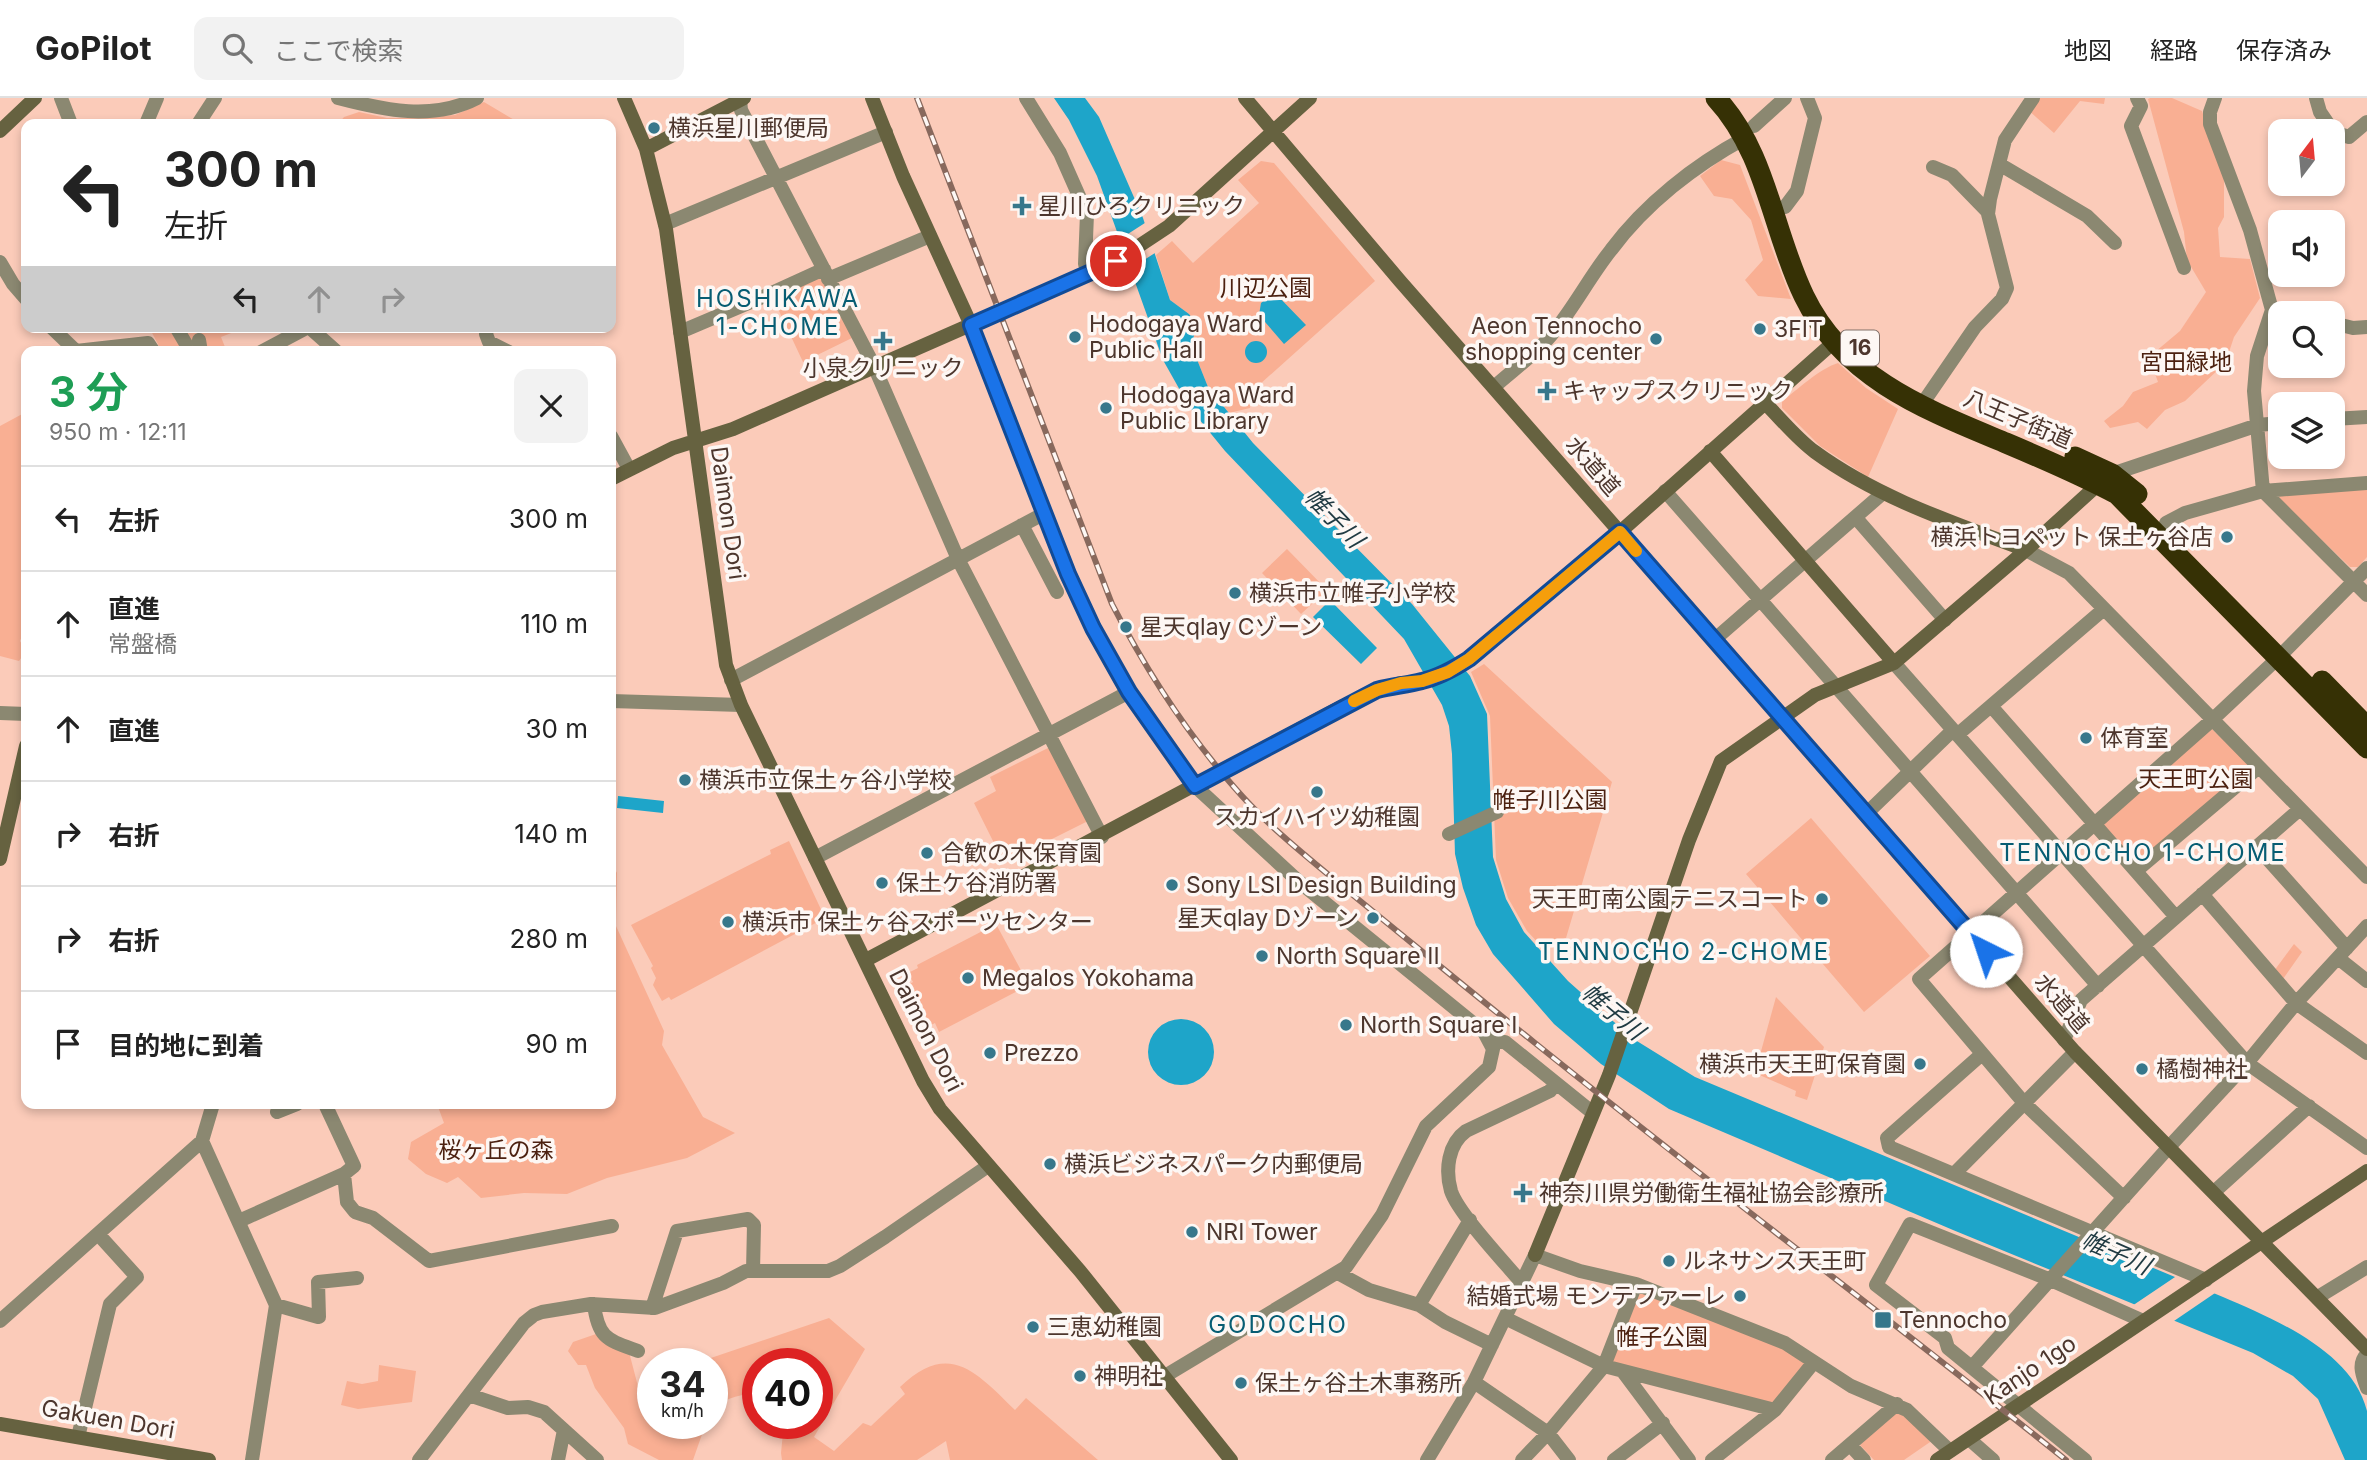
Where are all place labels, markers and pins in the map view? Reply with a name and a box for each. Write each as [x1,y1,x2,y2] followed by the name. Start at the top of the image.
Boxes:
[668,114,829,142] place label: 横浜星川郵便局
[646,120,662,136] marker: 横浜星川郵便局
[1038,192,1245,220] place label: 星川ひろクリニック
[1012,196,1032,216] marker: 星川ひろクリニック
[1086,231,1146,291] pin
[1089,310,1263,364] place label: Hodogaya Ward Public Hall
[1465,312,1642,366] place label: Aeon Tennocho shopping center
[1774,315,1823,343] place label: 3FIT
[1752,321,1768,337] marker: 3FIT
[1067,329,1083,345] marker: Hodogaya Ward Public Hall
[873,331,893,351] marker: 小泉クリニック
[1648,331,1664,347] marker: Aeon Tennocho shopping center
[803,354,964,382] place label: 小泉クリニック
[1563,377,1793,405] place label: キャップスクリニック
[1120,381,1294,435] place label: Hodogaya Ward Public Library
[1537,381,1557,401] marker: キャップスクリニック
[1098,400,1114,416] marker: Hodogaya Ward Public Library
[1931,523,2213,551] place label: 横浜トヨペット 保土ヶ谷店
[2219,529,2235,545] marker: 横浜トヨペット 保土ヶ谷店
[1249,579,1456,607] place label: 横浜市立帷子小学校
[1227,585,1243,601] marker: 横浜市立帷子小学校
[1140,613,1322,641] place label: 星天qlay Cゾーン
[1118,619,1134,635] marker: 星天qlay Cゾーン
[2100,724,2169,752] place label: 体育室
[2078,730,2094,746] marker: 体育室
[699,766,952,794] place label: 横浜市立保土ヶ谷小学校
[677,772,693,788] marker: 横浜市立保土ヶ谷小学校
[1309,784,1325,800] marker: スカイハイツ幼稚園
[1214,803,1420,831] place label: スカイハイツ幼稚園
[941,839,1102,867] place label: 合歓の木保育園
[919,845,935,861] marker: 合歓の木保育園
[896,869,1057,897] place label: 保土ケ谷消防署
[1186,871,1457,899] place label: Sony LSI Design Building
[874,875,890,891] marker: 保土ケ谷消防署
[1164,877,1180,893] marker: Sony LSI Design Building
[1532,885,1808,913] place label: 天王町南公園テニスコート
[1814,891,1830,907] marker: 天王町南公園テニスコート
[1177,904,1359,932] place label: 星天qlay Dゾーン
[742,908,1093,936] place label: 横浜市 保土ヶ谷スポーツセンター
[1365,910,1381,926] marker: 星天qlay Dゾーン
[720,914,736,930] marker: 横浜市 保土ヶ谷スポーツセンター
[1276,942,1440,970] place label: North Square II
[1254,948,1270,964] marker: North Square II
[982,964,1194,992] place label: Megalos Yokohama
[960,970,976,986] marker: Megalos Yokohama
[1360,1011,1517,1039] place label: North Square I
[1338,1017,1354,1033] marker: North Square I
[1004,1039,1079,1067] place label: Prezzo
[982,1045,998,1061] marker: Prezzo
[1699,1050,1906,1078] place label: 横浜市天王町保育園
[2156,1055,2248,1083] place label: 橘樹神社
[1912,1056,1928,1072] marker: 横浜市天王町保育園
[2134,1061,2150,1077] marker: 橘樹神社
[1064,1150,1363,1178] place label: 横浜ビジネスパーク内郵便局
[1042,1156,1058,1172] marker: 横浜ビジネスパーク内郵便局
[1539,1179,1884,1207] place label: 神奈川県労働衛生福祉協会診療所
[1513,1183,1533,1203] marker: 神奈川県労働衛生福祉協会診療所
[1206,1218,1318,1246] place label: NRI Tower
[1184,1224,1200,1240] marker: NRI Tower
[1683,1247,1867,1275] place label: ルネサンス天王町
[1661,1253,1677,1269] marker: ルネサンス天王町
[1467,1282,1726,1310] place label: 結婚式場 モンテファーレ
[1732,1288,1748,1304] marker: 結婚式場 モンテファーレ
[1899,1306,2007,1334] place label: Tennocho
[1873,1310,1893,1330] marker: Tennocho
[1047,1313,1162,1341] place label: 三恵幼稚園
[1025,1319,1041,1335] marker: 三恵幼稚園
[1094,1362,1163,1390] place label: 神明社
[1072,1368,1088,1384] marker: 神明社
[1255,1369,1462,1397] place label: 保土ヶ谷土木事務所
[1233,1375,1249,1391] marker: 保土ヶ谷土木事務所

